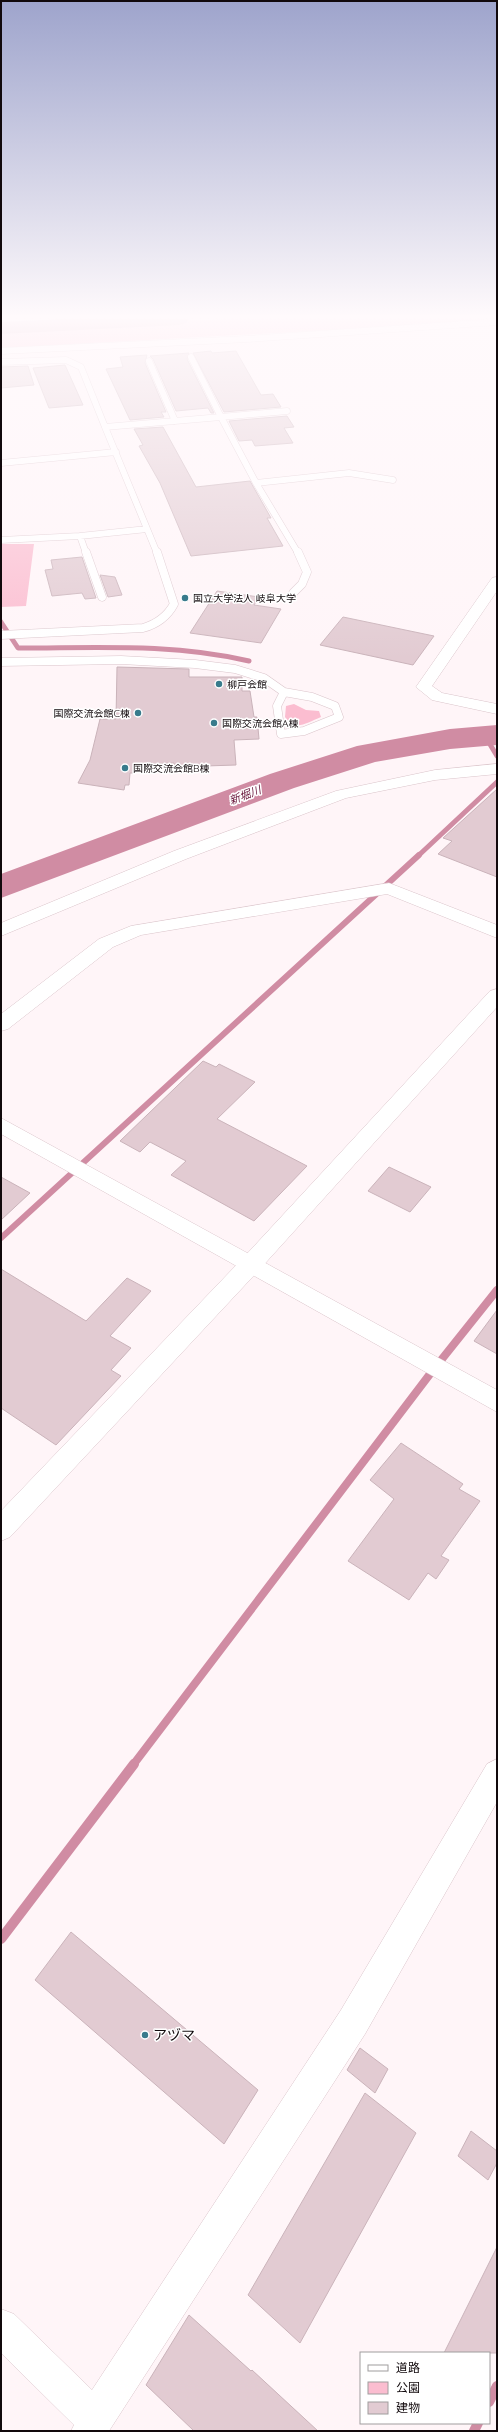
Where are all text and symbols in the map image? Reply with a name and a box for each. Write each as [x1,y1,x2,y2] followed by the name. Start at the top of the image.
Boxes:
[193,592,296,605] place label: 国立大学法人 岐阜大学
[180,593,190,603] marker: 国立大学法人 岐阜大学
[227,678,267,691] place label: 柳戸会館
[214,679,224,689] marker: 柳戸会館
[53,707,130,720] place label: 国際交流会館C棟
[133,708,143,718] marker: 国際交流会館C棟
[222,717,298,730] place label: 国際交流会館A棟
[209,718,219,728] marker: 国際交流会館A棟
[133,762,210,775] place label: 国際交流会館B棟
[120,763,130,773] marker: 国際交流会館B棟
[227,782,264,807] water label: 新堀川
[153,2026,195,2044] place label: アヅマ
[140,2030,150,2040] marker: アヅマ
[360,2352,490,2424] legend
[396,2360,420,2375] text: 道路
[396,2380,420,2395] text: 公園
[396,2400,420,2415] text: 建物

